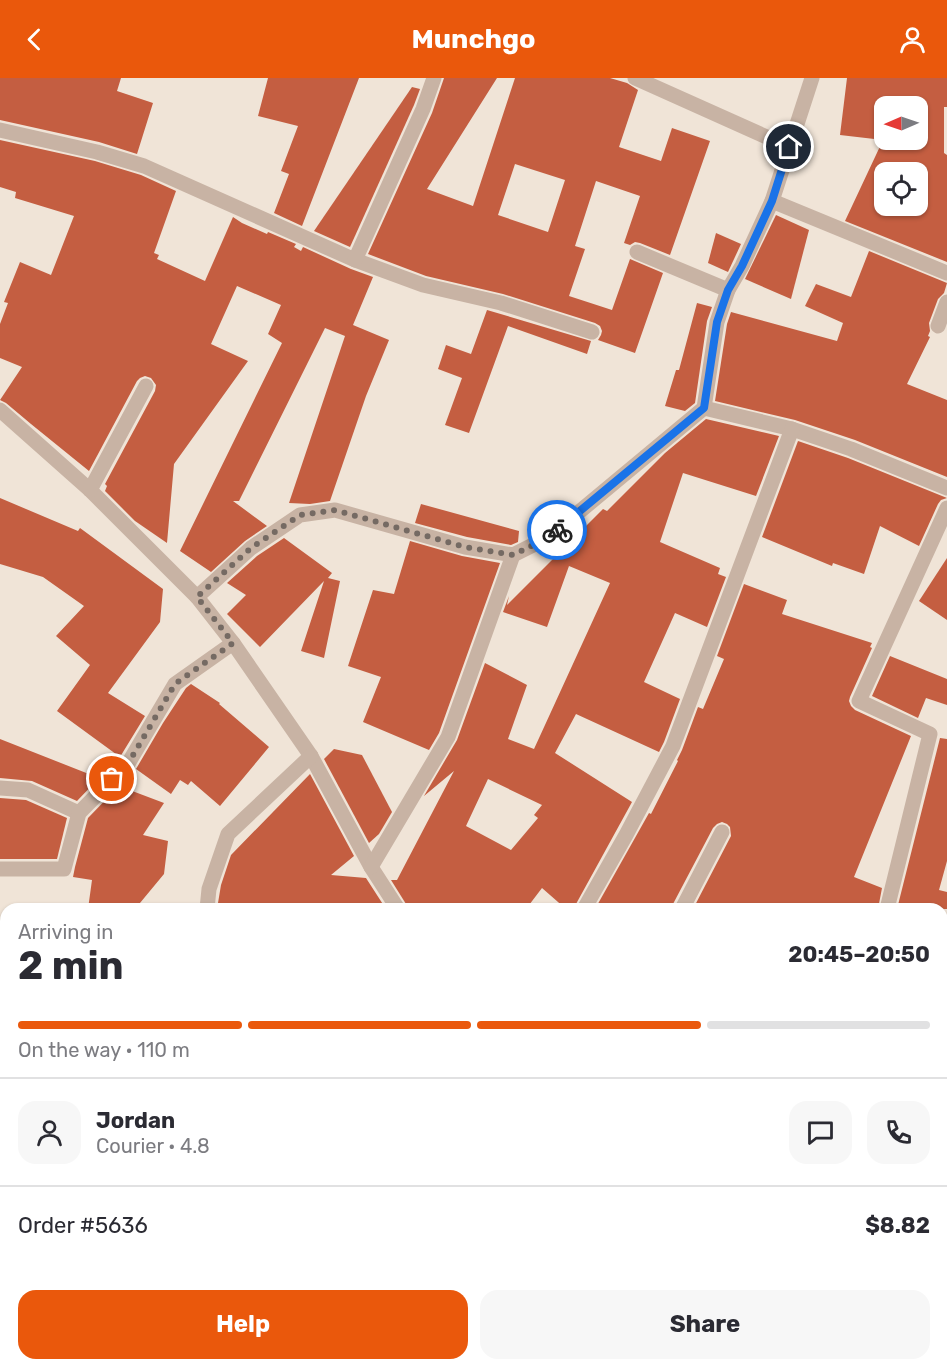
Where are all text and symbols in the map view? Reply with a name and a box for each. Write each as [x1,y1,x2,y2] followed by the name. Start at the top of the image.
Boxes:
[18,23,51,56] icon: back
[411,23,536,55] text: Munchgo
[896,23,929,56] icon: person
[874,96,928,150] north arrow
[874,96,928,216] map controls
[763,121,814,172] pin
[772,130,805,163] icon: home
[874,162,928,216] button: locate
[527,500,587,560] courier
[541,514,574,547] icon: bike
[86,753,137,804] pin
[95,762,128,795] icon: bag
[18,920,113,944] text: Arriving in
[788,941,930,968] text: 20:45–20:50
[18,943,124,989] text: 2 min
[18,1038,190,1062] text: On the way · 110 m
[18,1101,81,1164] button: person
[789,1101,852,1164] button: chat
[867,1101,930,1164] button: phone
[96,1107,175,1134] text: Jordan
[96,1134,210,1158] text: Courier · 4.8
[18,1212,148,1239] text: Order #5636
[865,1212,930,1239] text: $8.82
[18,1290,468,1359] button: Help
[480,1290,930,1359] button: Share

